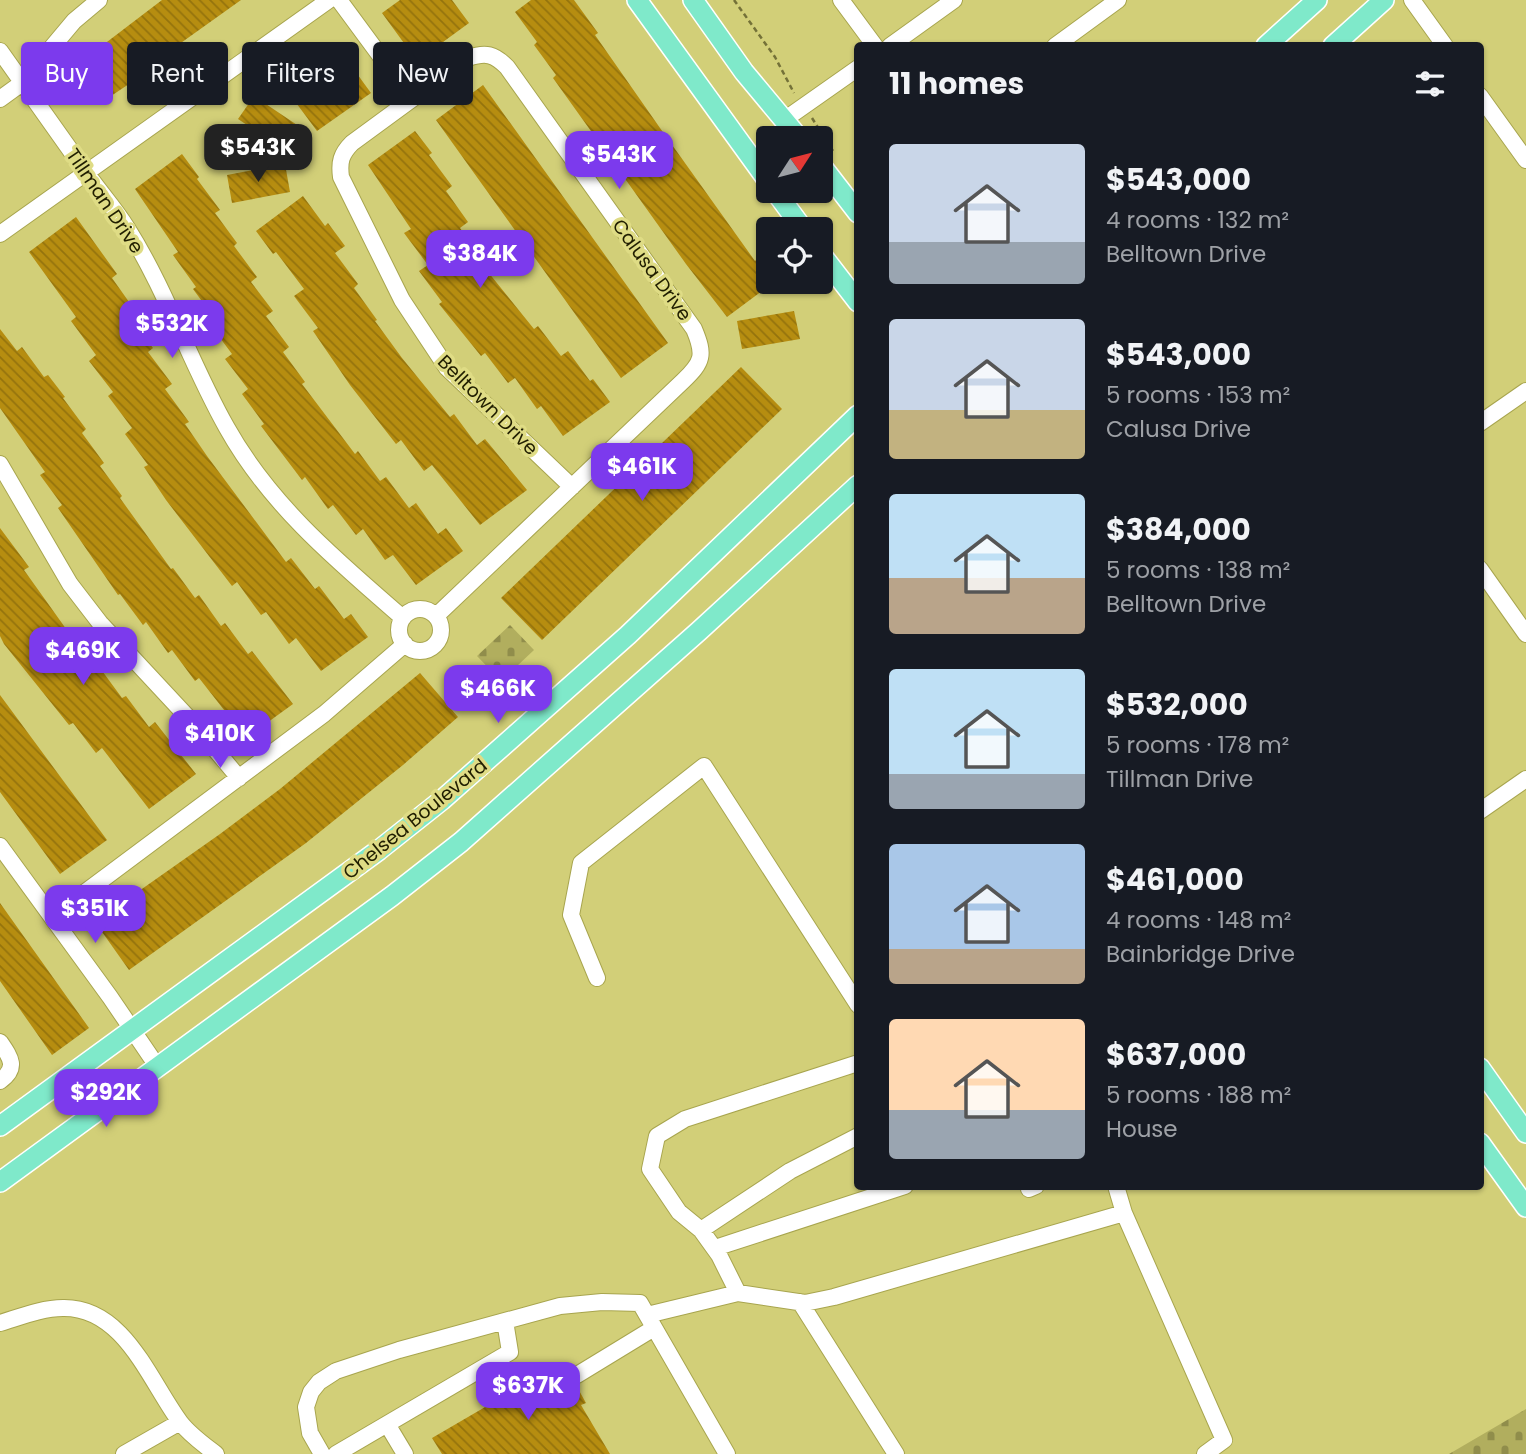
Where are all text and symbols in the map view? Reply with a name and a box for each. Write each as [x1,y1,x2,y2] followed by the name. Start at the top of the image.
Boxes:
[21,42,113,105] chip: Buy
[127,42,228,105] chip: Rent
[242,42,359,105] chip: Filters
[373,42,473,105] chip: New
[889,62,1024,105] text: 11 homes
[1411,65,1449,103] icon: filters
[209,124,307,184] pin: $543K
[756,126,833,203] north arrow
[756,126,833,294] map controls
[220,131,296,163] text: $543K
[570,132,668,191] pin: $543K
[581,138,657,170] text: $543K
[60,143,150,259] street label: Tillman Drive
[1106,158,1251,201] text: $543,000
[945,172,1029,256] icon: home
[1106,204,1289,236] text: 4 rooms · 132 m²
[606,214,698,326] street label: Calusa Drive
[756,217,833,294] button: locate
[431,230,529,290] pin: $384K
[442,237,518,269] text: $384K
[1106,238,1266,270] text: Belltown Drive
[123,300,221,360] pin: $532K
[135,307,209,339] text: $532K
[1106,333,1251,376] text: $543,000
[945,347,1029,431] icon: home
[432,349,544,461] street label: Belltown Drive
[1106,379,1290,411] text: 5 rooms · 153 m²
[1106,413,1251,445] text: Calusa Drive
[593,444,691,503] pin: $461K
[607,450,677,482] text: $461K
[1106,508,1251,551] text: $384,000
[945,522,1029,606] icon: home
[1106,554,1290,586] text: 5 rooms · 138 m²
[1106,588,1266,620] text: Belltown Drive
[34,628,132,687] pin: $469K
[45,634,121,666] text: $469K
[449,666,547,725] pin: $466K
[460,672,536,704] text: $466K
[1106,683,1248,726] text: $532,000
[945,697,1029,781] icon: home
[171,710,269,770] pin: $410K
[185,717,255,749] text: $410K
[1106,729,1289,761] text: 5 rooms · 178 m²
[337,752,493,886] street label: Chelsea Boulevard
[1106,763,1253,795] text: Tillman Drive
[1106,858,1244,901] text: $461,000
[945,872,1029,956] icon: home
[46,886,144,945] pin: $351K
[61,892,129,924] text: $351K
[1106,904,1291,936] text: 4 rooms · 148 m²
[1106,938,1295,970] text: Bainbridge Drive
[1106,1033,1246,1076] text: $637,000
[945,1047,1029,1131] icon: home
[57,1070,155,1129] pin: $292K
[70,1076,142,1108] text: $292K
[1106,1079,1291,1111] text: 5 rooms · 188 m²
[1106,1113,1178,1145] text: House
[479,1362,577,1422] pin: $637K
[492,1369,564,1401] text: $637K

